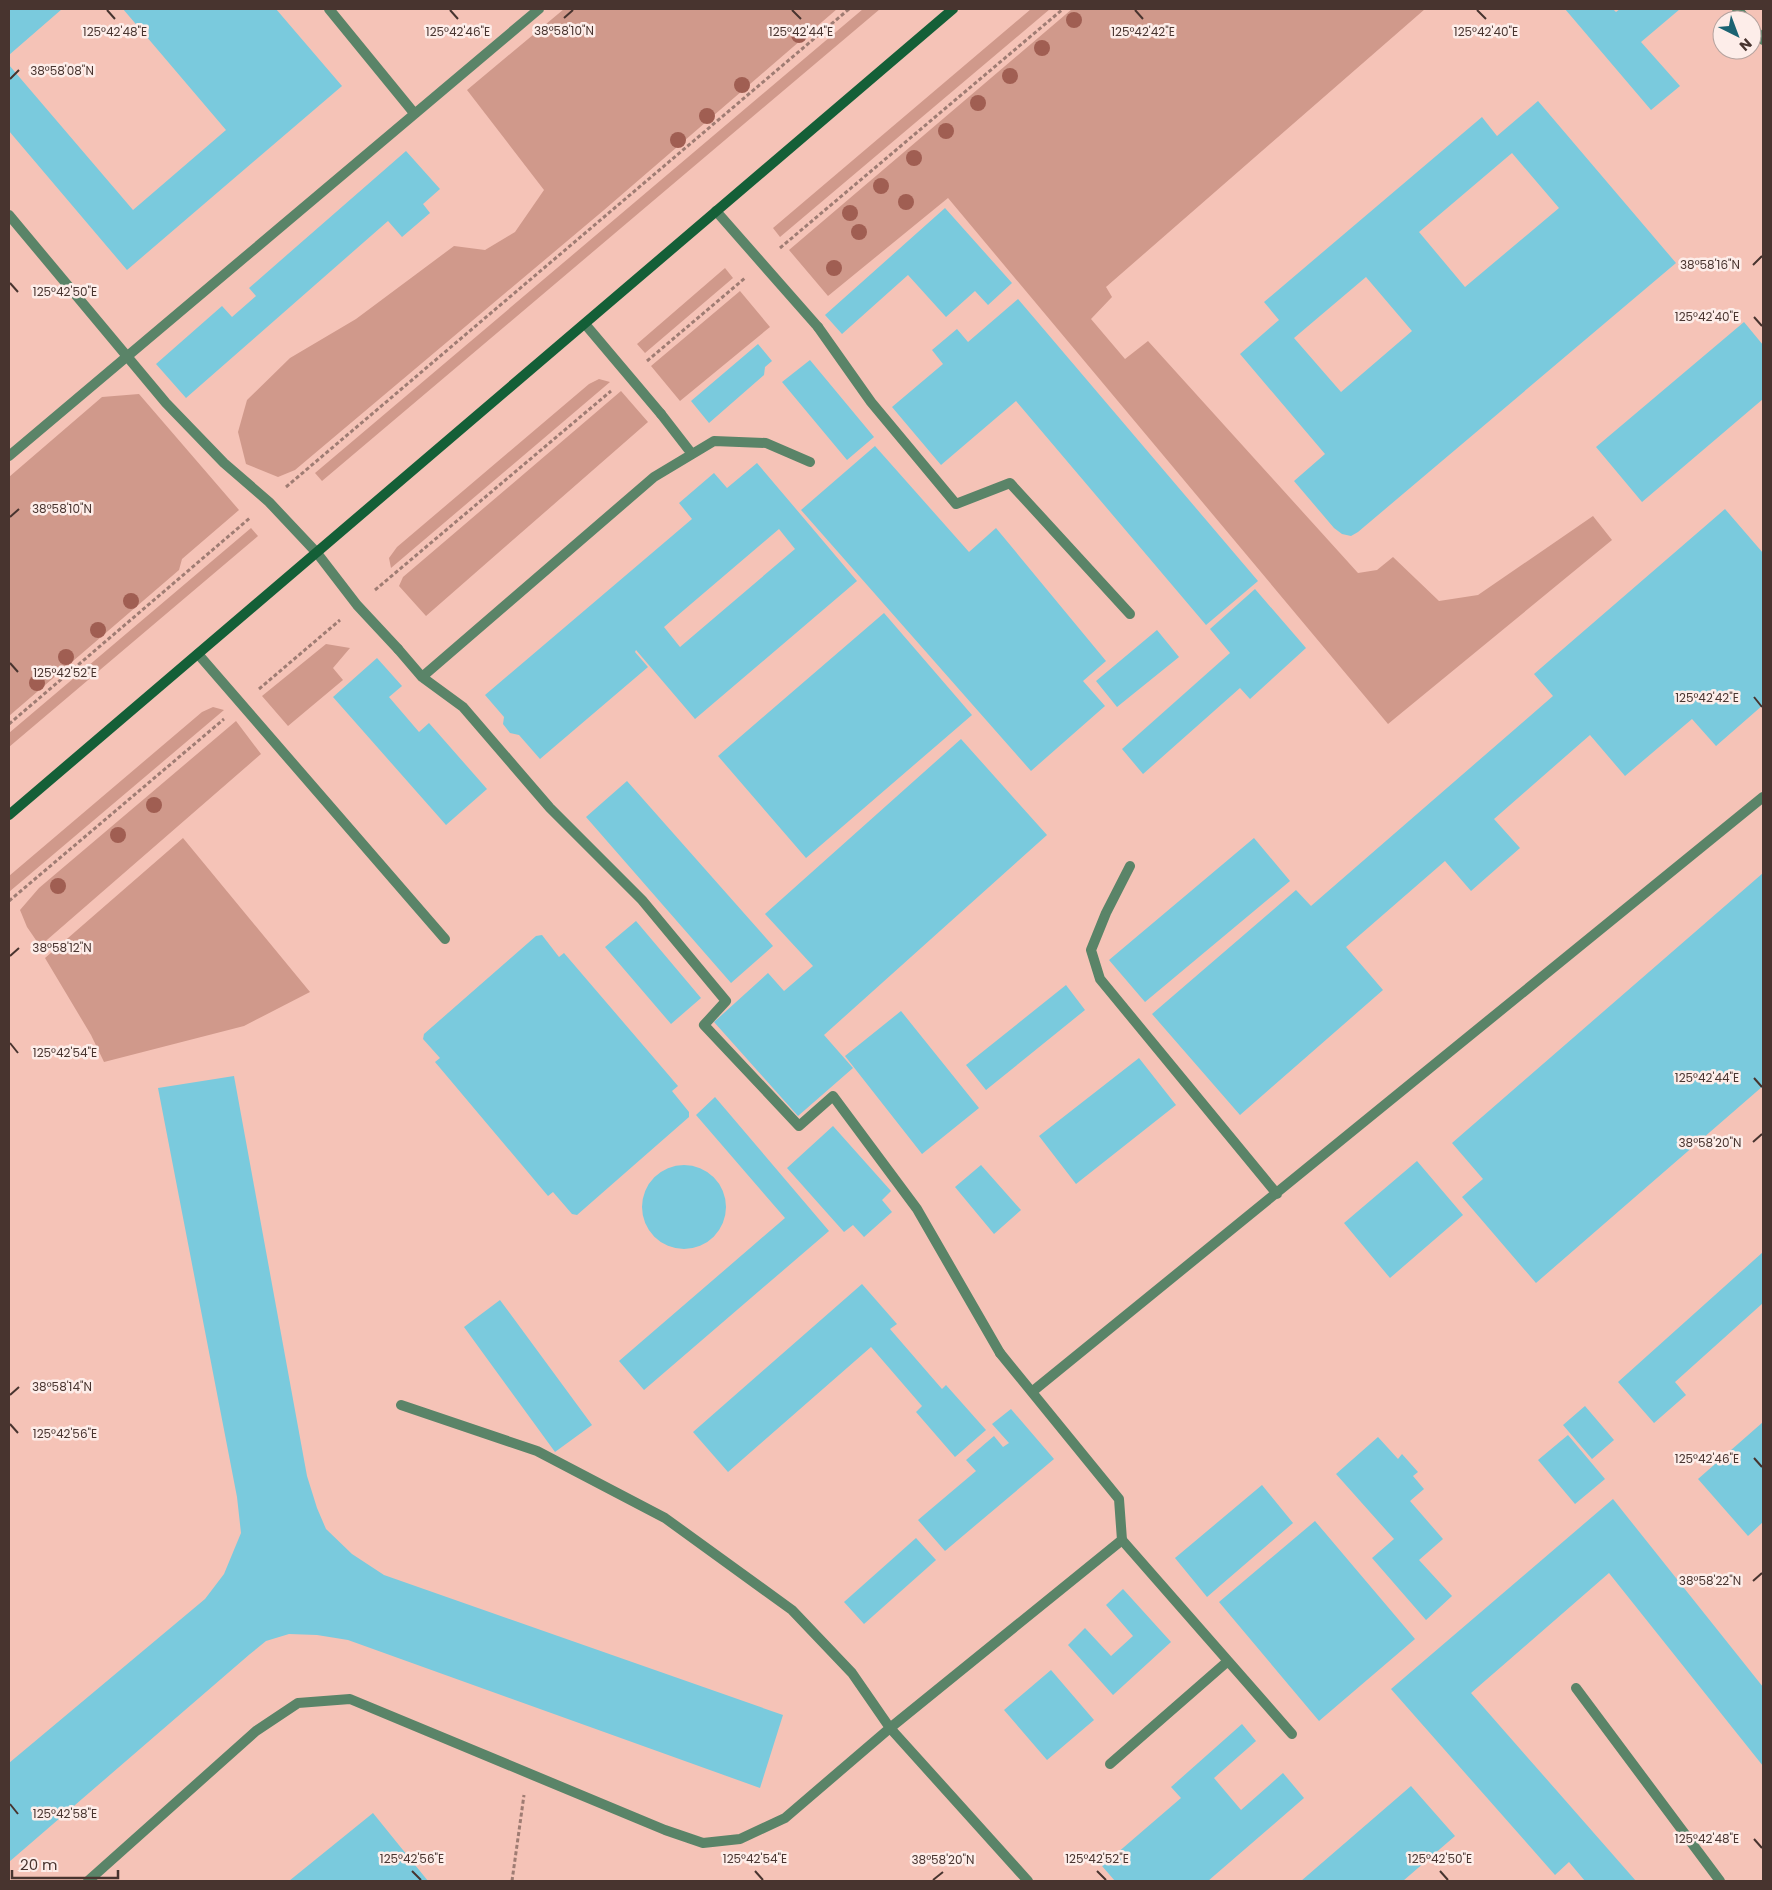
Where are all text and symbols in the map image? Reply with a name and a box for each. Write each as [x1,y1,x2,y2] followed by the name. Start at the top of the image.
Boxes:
[1712,10,1762,60] north arrow
[534,22,594,39] text: 38°58'10"N
[83,23,147,40] text: 125°42'48"E
[426,23,490,40] text: 125°42'46"E
[769,23,833,40] text: 125°42'44"E
[1111,23,1175,40] text: 125°42'42"E
[1454,23,1518,40] text: 125°42'40"E
[1735,34,1756,56] text: N
[30,62,94,79] text: 38°58'08"N
[1680,256,1740,273] text: 38°58'16"N
[33,283,97,300] text: 125°42'50"E
[1675,308,1739,325] text: 125°42'40"E
[32,500,92,517] text: 38°58'10"N
[33,664,97,681] text: 125°42'52"E
[1675,689,1739,706] text: 125°42'42"E
[32,939,92,956] text: 38°58'12"N
[33,1044,97,1061] text: 125°42'54"E
[1675,1069,1739,1086] text: 125°42'44"E
[1679,1134,1741,1151] text: 38°58'20"N
[32,1378,92,1395] text: 38°58'14"N
[33,1425,97,1442] text: 125°42'56"E
[1675,1450,1739,1467] text: 125°42'46"E
[1679,1572,1741,1589] text: 38°58'22"N
[33,1805,97,1822] text: 125°42'58"E
[1675,1830,1739,1847] text: 125°42'48"E
[12,1848,119,1880] scale bar
[380,1850,444,1867] text: 125°42'56"E
[723,1850,787,1867] text: 125°42'54"E
[1065,1850,1129,1867] text: 125°42'52"E
[1408,1850,1472,1867] text: 125°42'50"E
[912,1851,974,1868] text: 38°58'20"N
[20,1854,58,1875] text: 20 m

